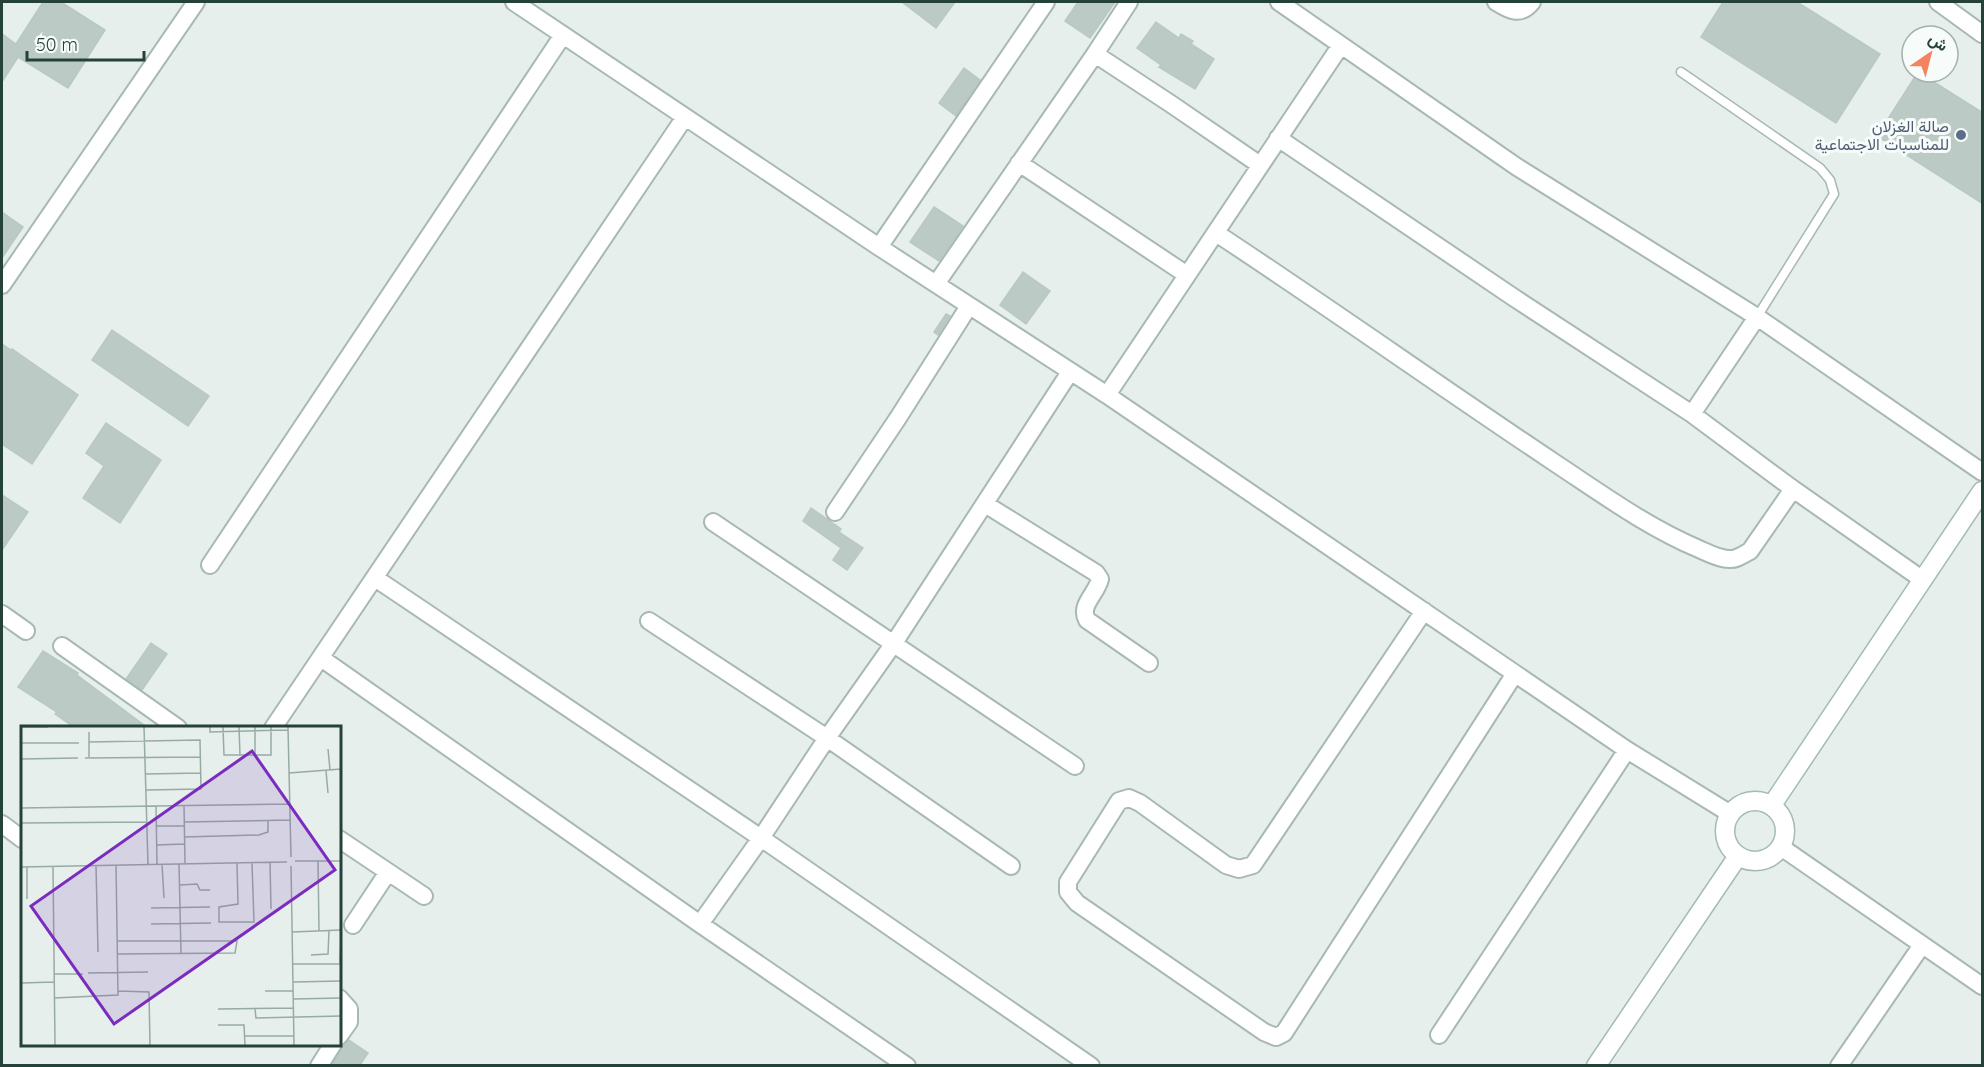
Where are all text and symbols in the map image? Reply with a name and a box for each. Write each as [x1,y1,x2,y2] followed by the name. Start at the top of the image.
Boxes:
[27,24,144,62] scale bar
[1900,24,1960,84] north arrow
[1925,28,1952,55] text: ش
[36,33,78,56] text: 50 m
[1815,116,1949,154] place label: صالة الغزلان للمناسبات الاجتماعية
[1954,128,1968,142] marker: صالة الغزلان للمناسبات الاجتماعية
[21,726,340,1046] inset map

